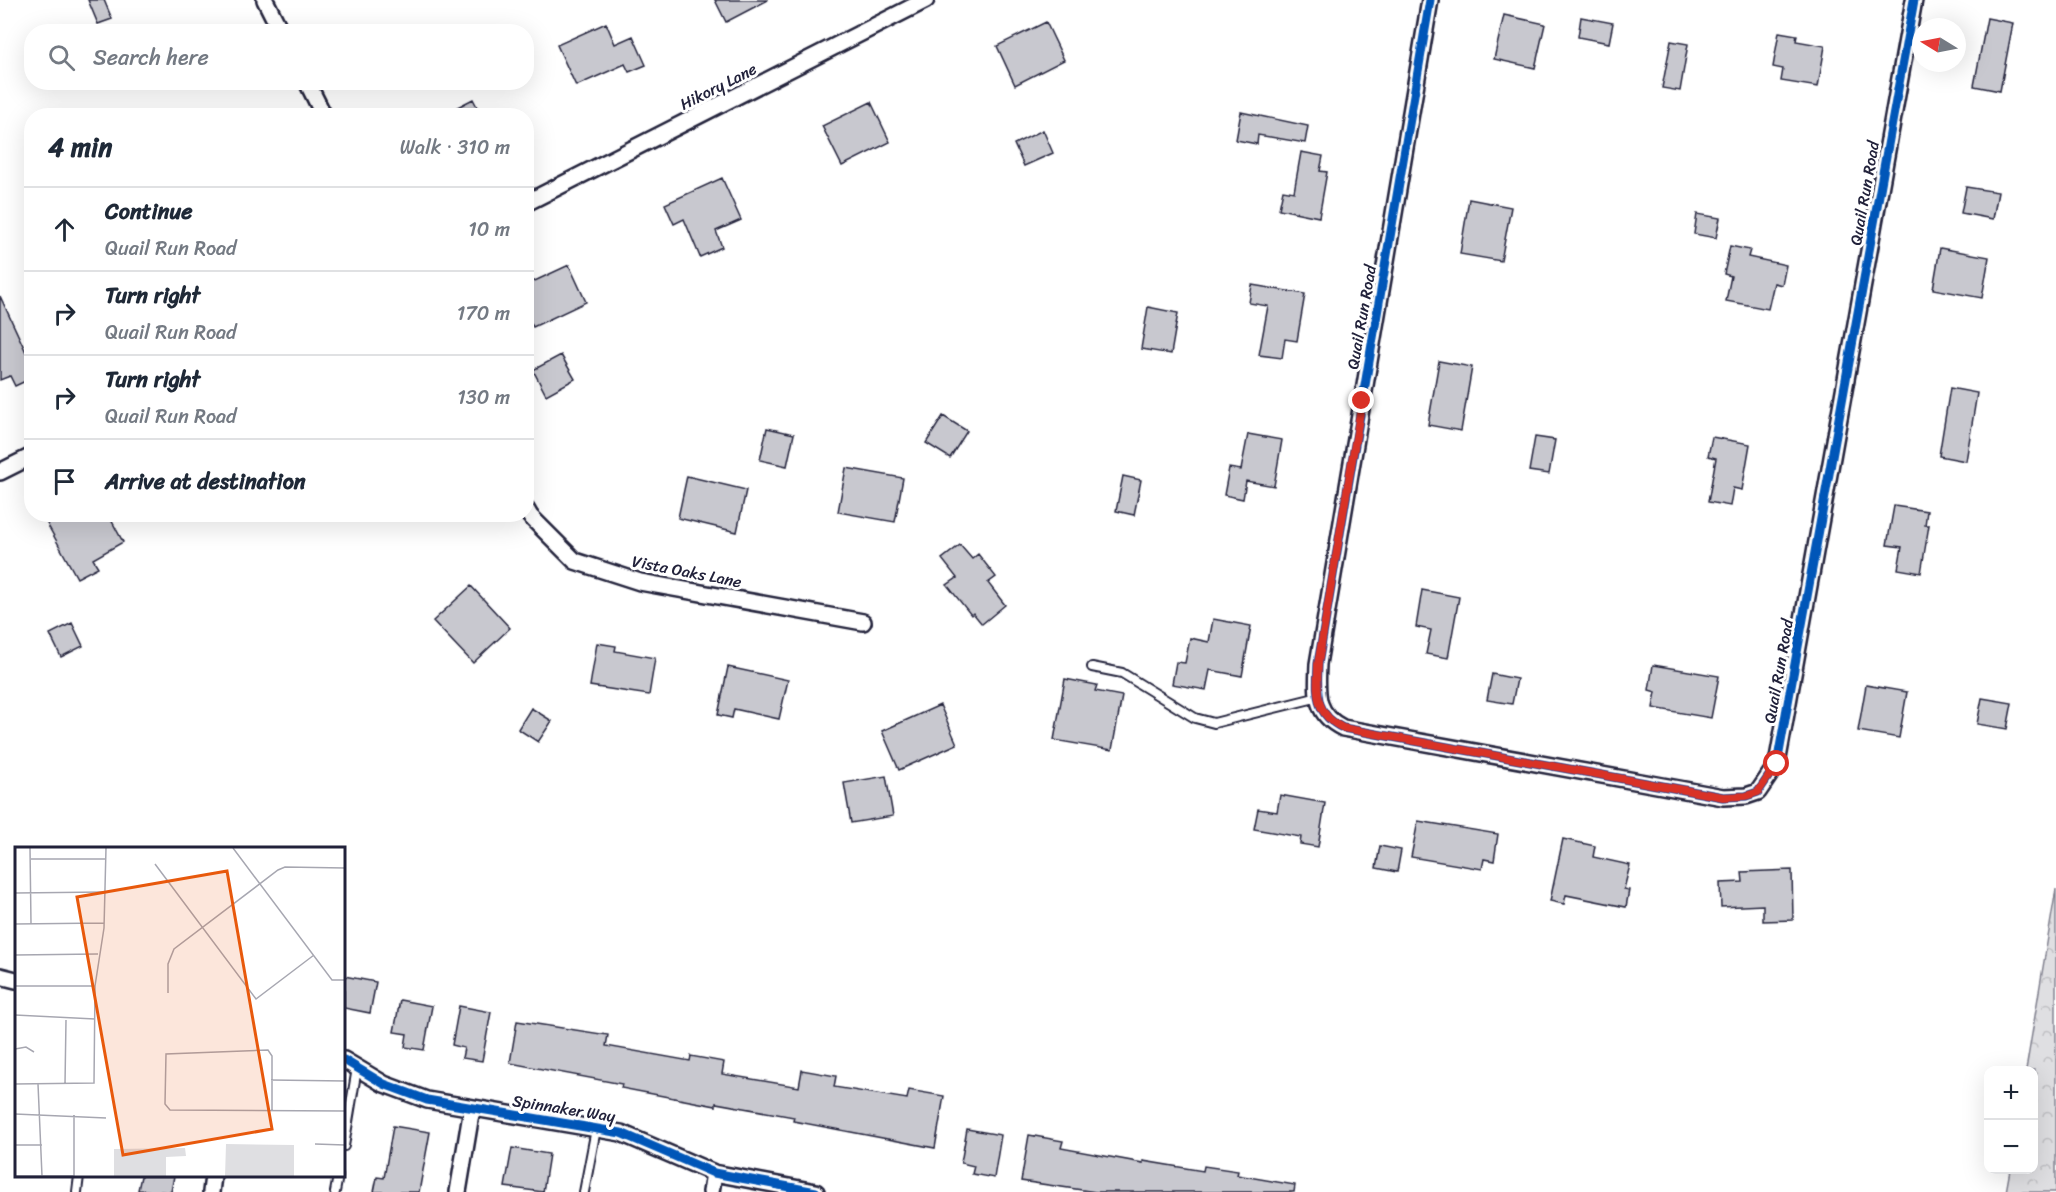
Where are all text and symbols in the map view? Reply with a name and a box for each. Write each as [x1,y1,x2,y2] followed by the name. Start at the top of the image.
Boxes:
[1912,18,1966,72] north arrow
[24,24,534,90] search box
[93,38,209,77] text: Search here
[45,41,78,74] icon: search
[674,55,762,118] street label: Hikory Lane
[48,124,112,170] text: 4 min
[400,130,510,165] text: Walk · 310 m
[1841,137,1888,247] street label: Quail Run Road
[105,192,193,231] text: Continue
[468,212,510,247] text: 10 m
[48,213,81,246] icon: ahead
[105,231,237,266] text: Quail Run Road
[1338,261,1385,371] street label: Quail Run Road
[105,276,200,315] text: Turn right
[457,296,510,331] text: 170 m
[48,297,81,330] icon: right
[105,315,237,350] text: Quail Run Road
[105,360,200,399] text: Turn right
[457,380,510,415] text: 130 m
[48,381,81,414] icon: right
[1348,387,1374,413] route end
[105,399,237,434] text: Quail Run Road
[105,462,306,501] text: Arrive at destination
[48,465,81,498] icon: arrive
[630,547,744,596] street label: Vista Oaks Lane
[1755,615,1802,725] street label: Quail Run Road
[1763,750,1789,776] route start
[15,847,345,1177] inset map
[1984,1066,2038,1174] map controls
[1984,1066,2038,1120] button: +
[510,1086,618,1131] street label: Spinnaker Way
[1984,1120,2038,1174] button: −

